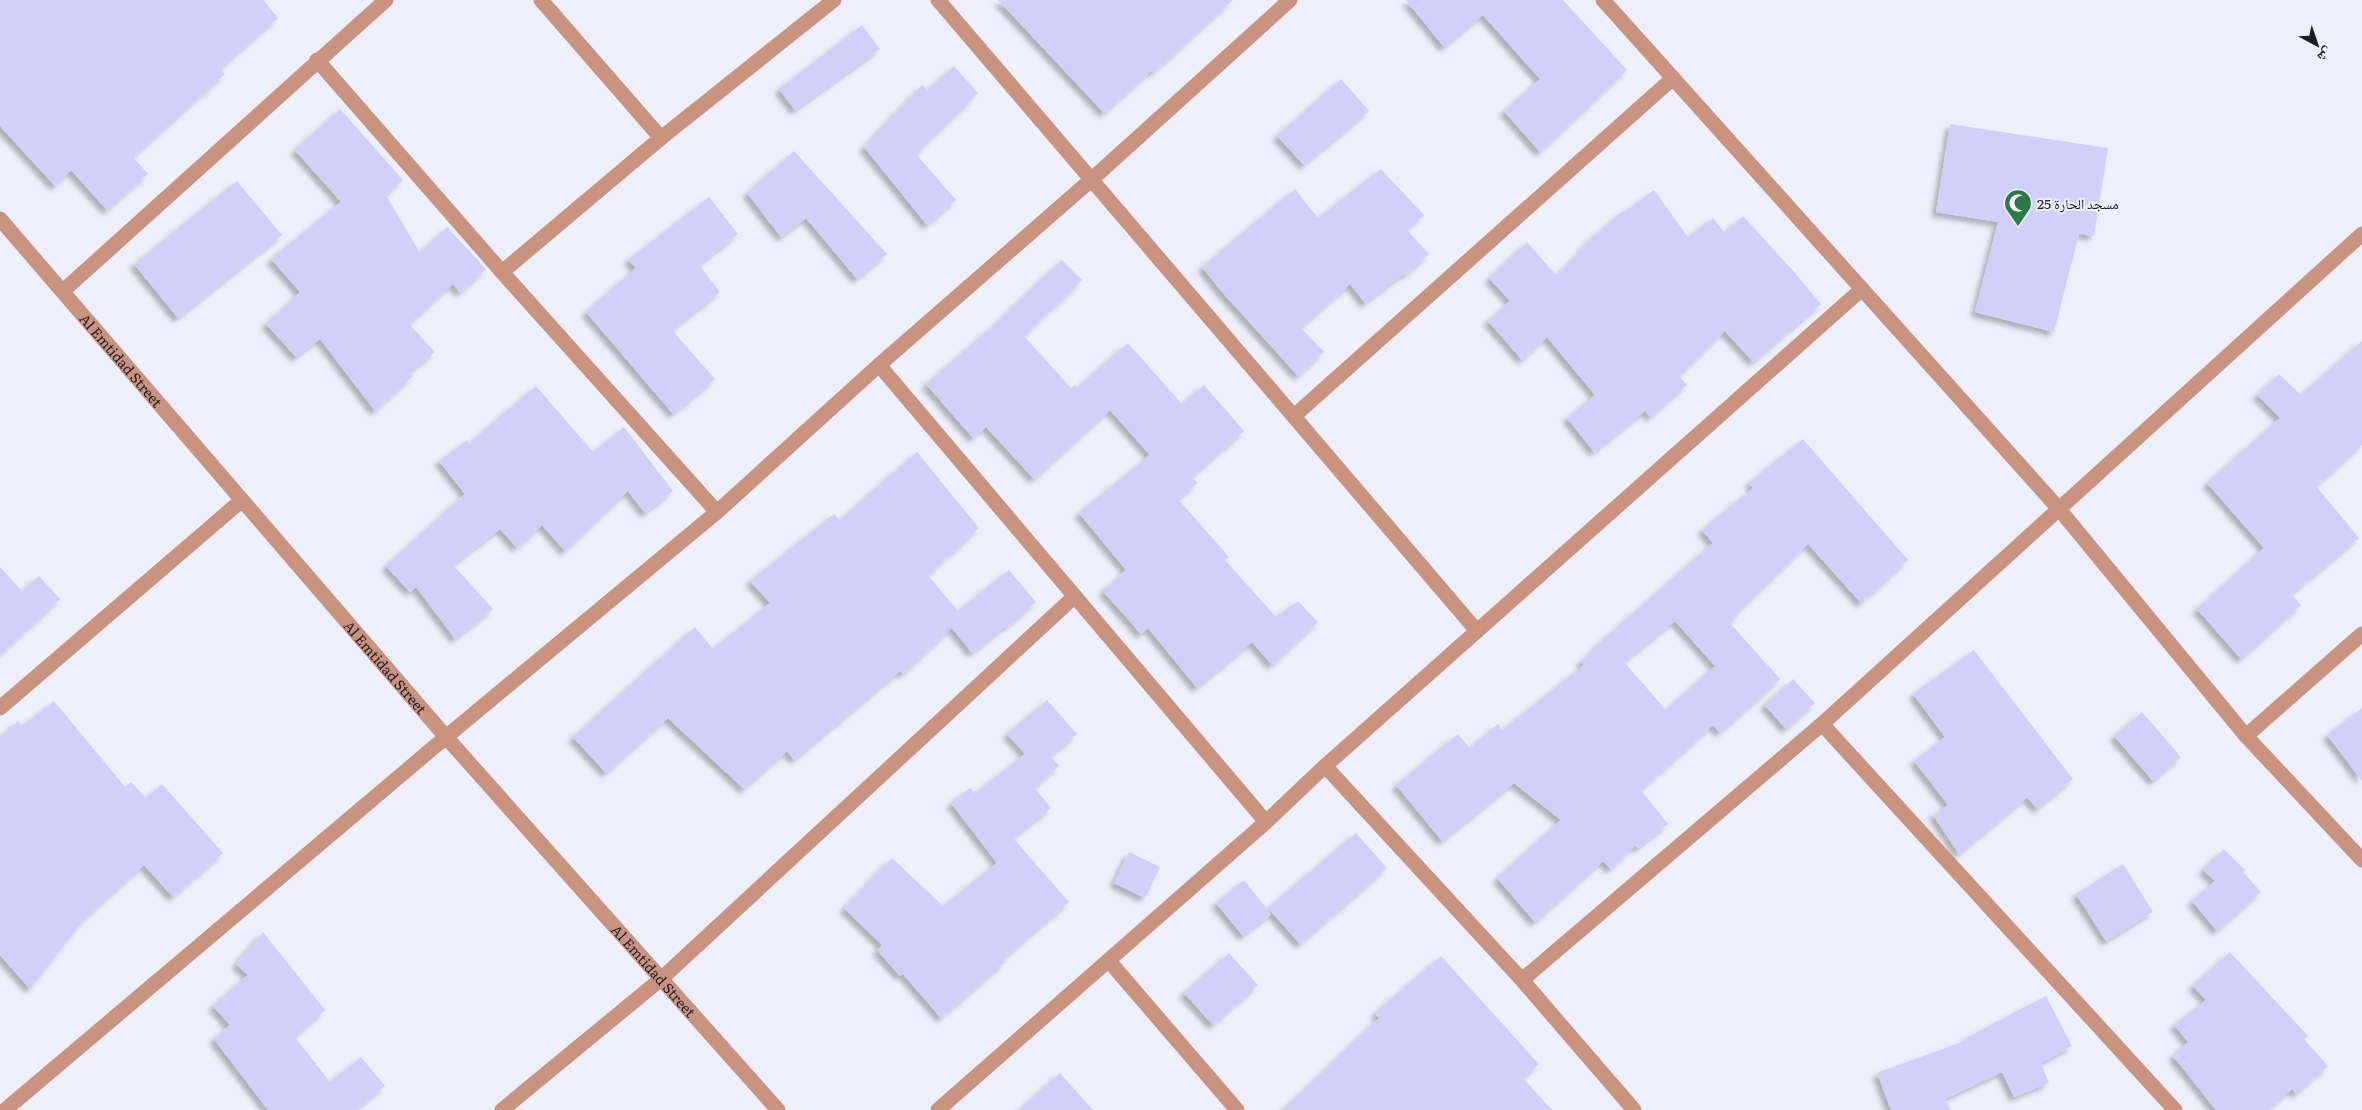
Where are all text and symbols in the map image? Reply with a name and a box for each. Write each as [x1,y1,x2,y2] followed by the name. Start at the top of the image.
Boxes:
[2292,20,2342,70] north arrow
[2314,43,2338,68] text: ش
[2003,188,2033,227] mosque icon: مسجد الحارة 25
[2037,193,2119,213] place label: مسجد الحارة 25
[75,309,168,411] street label: Al Emtidad Street
[340,616,432,718] street label: Al Emtidad Street
[607,920,701,1021] street label: Al Emtidad Street

